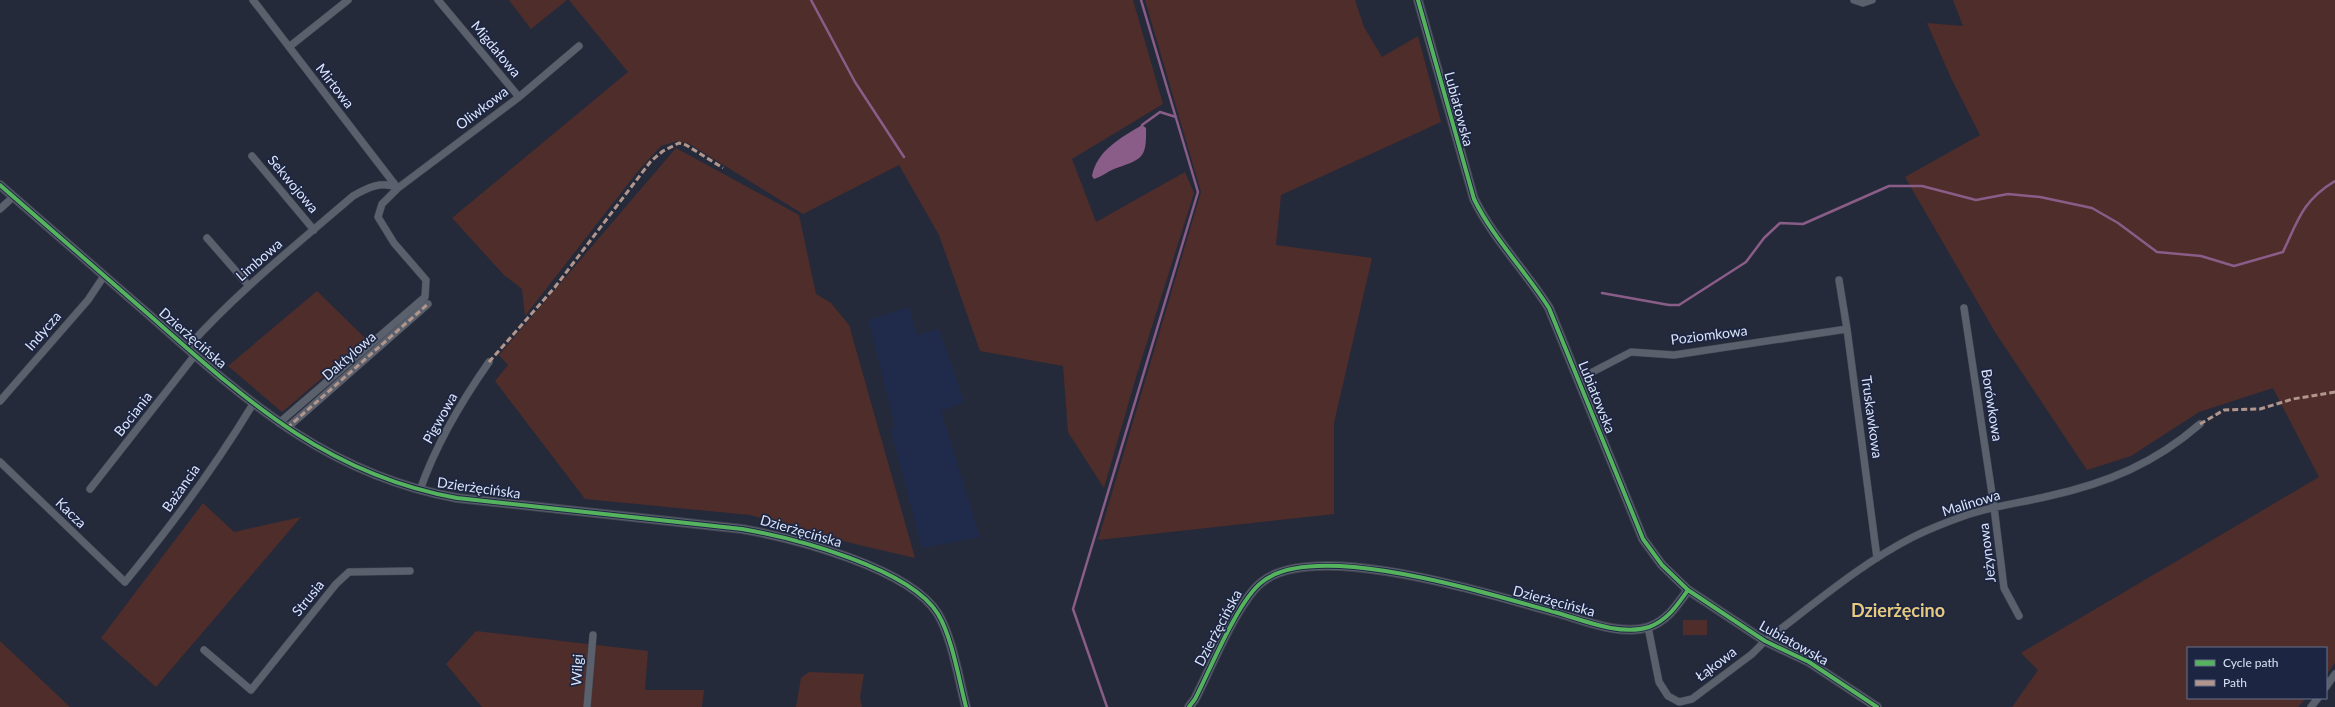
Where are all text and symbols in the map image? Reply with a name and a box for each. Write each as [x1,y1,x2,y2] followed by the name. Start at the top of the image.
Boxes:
[468,17,525,80] street label: Migdałowa
[313,60,358,111] street label: Mirtowa
[1441,70,1478,148] street label: Lubiatowska
[452,82,511,133] street label: Oliwkowa
[264,151,322,216] street label: Sekwojowa
[232,235,285,284] street label: Limbowa
[156,304,231,372] street label: Dzierżęcińska
[21,308,64,354] street label: Indycza
[1669,321,1748,348] street label: Poziomkowa
[318,328,379,384] street label: Daktylowa
[1575,358,1620,436] street label: Lubiatowska
[1978,368,2007,442] street label: Borówkowa
[1858,375,1887,459] street label: Truskawkowa
[110,388,155,439] street label: Bociania
[419,389,460,446] street label: Pigwowa
[158,461,203,515] street label: Bażancia
[436,473,522,502] street label: Dzierżęcińska
[1940,486,2002,519] street label: Malinowa
[52,494,90,531] street label: Kacza
[758,511,844,550] street label: Dzierżęcińska
[1974,522,1999,584] street label: Jeżynowa
[288,576,327,619] street label: Strusia
[1511,581,1597,620] street label: Dzierżęcińska
[1190,587,1245,669] street label: Dzierżęcińska
[1851,599,1945,621] district label: Dzierżęcino
[1757,617,1832,669] street label: Lubiatowska
[1692,643,1740,684] street label: Łąkowa
[2187,647,2327,699] legend
[567,654,586,686] street label: Wilgi
[2223,655,2278,670] text: Cycle path
[2223,675,2247,690] text: Path

